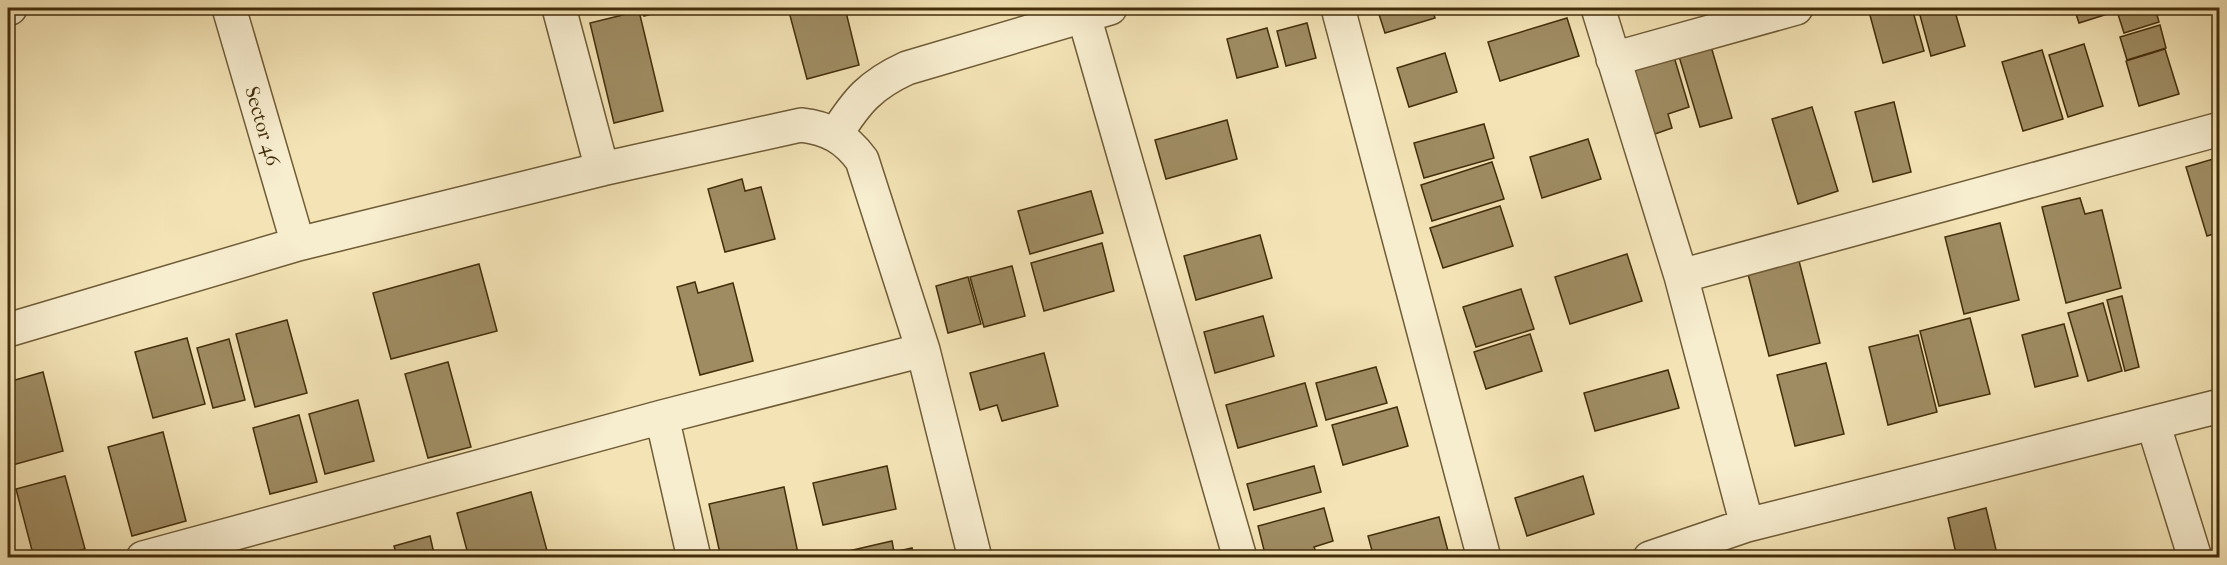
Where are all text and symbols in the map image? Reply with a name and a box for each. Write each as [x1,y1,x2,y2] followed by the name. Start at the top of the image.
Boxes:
[240,84,285,169] street label: Sector 46

